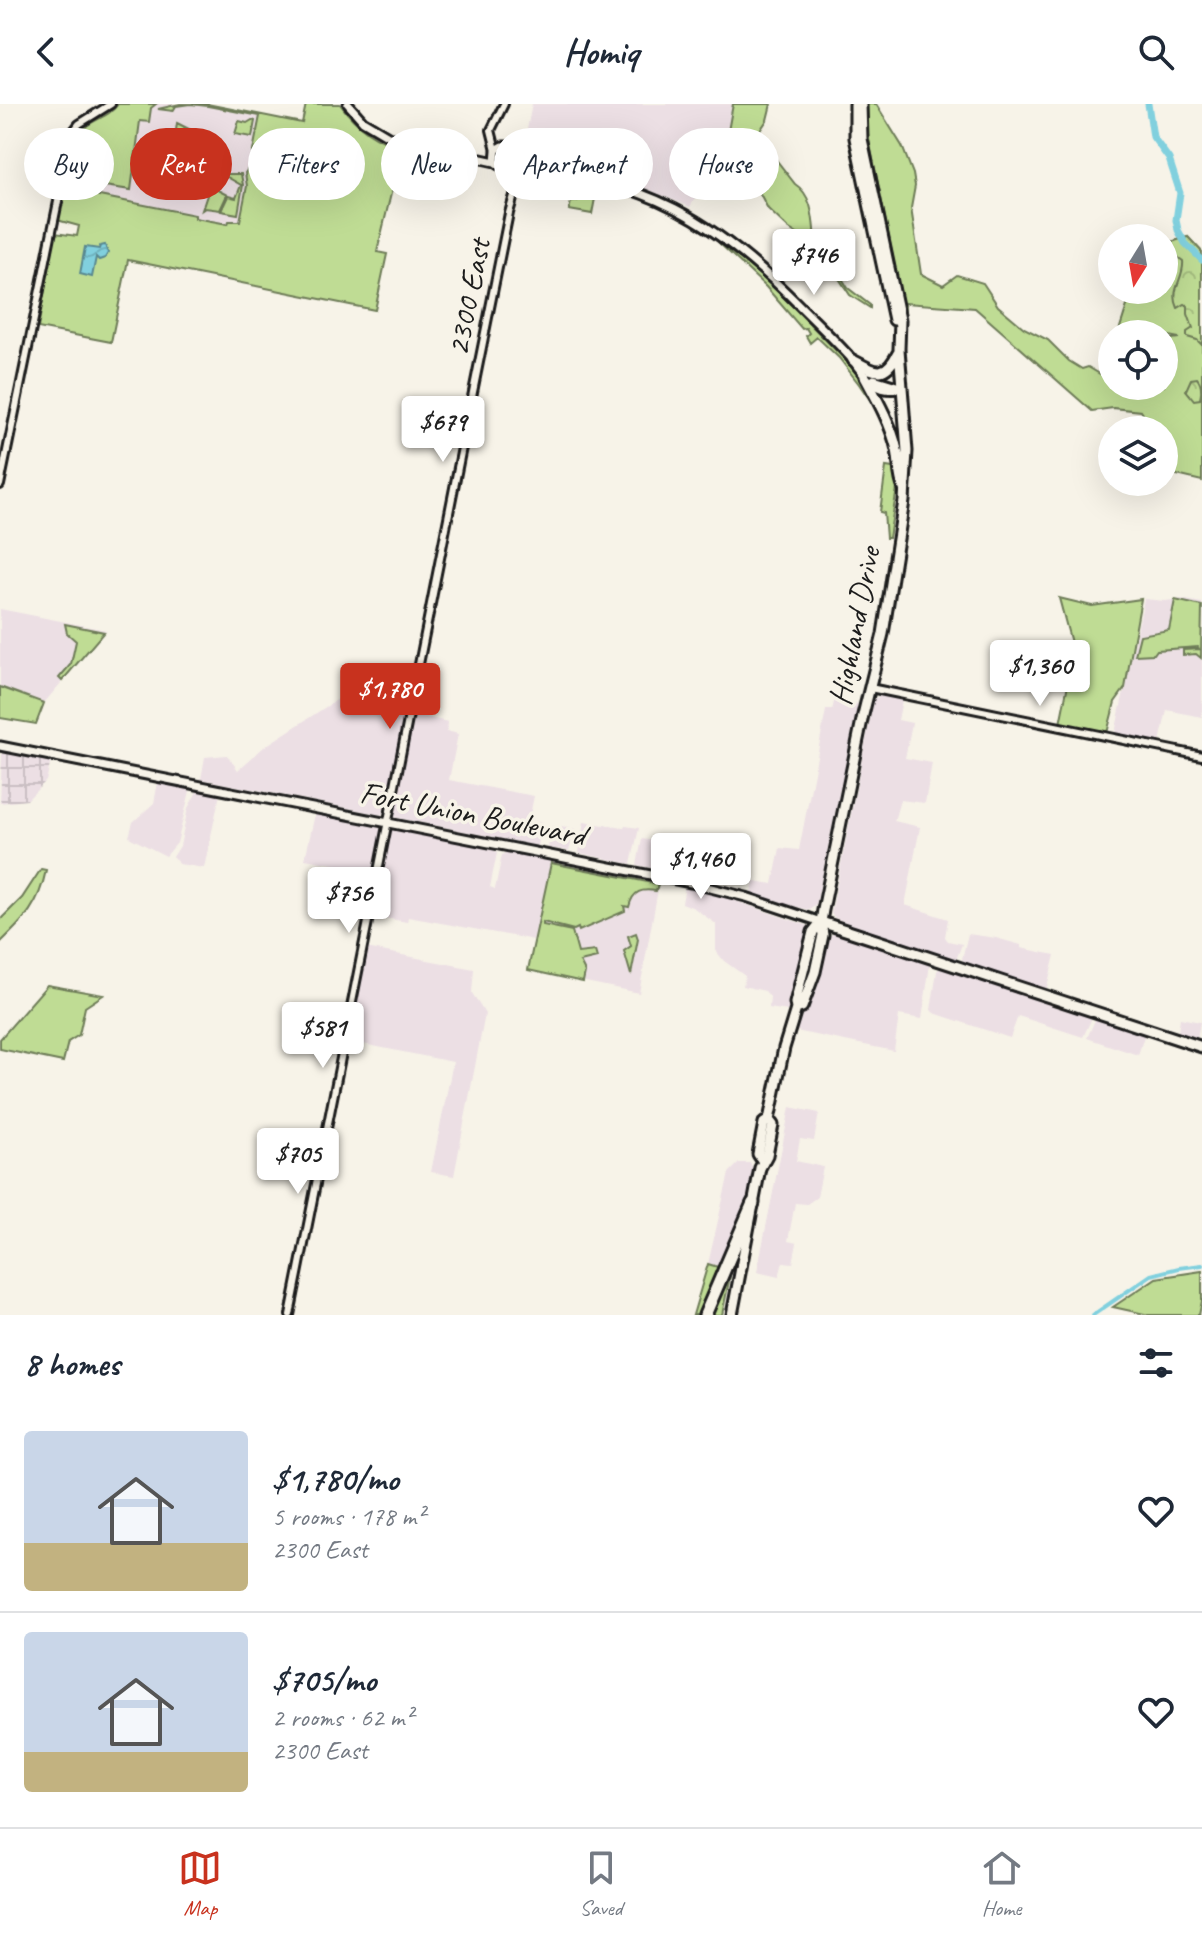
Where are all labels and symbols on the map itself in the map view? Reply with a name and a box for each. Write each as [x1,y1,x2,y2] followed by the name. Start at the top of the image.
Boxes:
[1098,224,1178,304] north arrow
[767,229,861,297] pin: $746
[437,232,500,359] street label: 2300 East
[396,396,490,464] pin: $679
[819,541,890,709] street label: Highland Drive
[975,640,1105,708] pin: $1,360
[325,663,455,731] pin: $1,780
[357,772,594,856] street label: Fort Union Boulevard
[636,833,766,901] pin: $1,460
[302,867,396,935] pin: $756
[276,1002,370,1070] pin: $581
[251,1128,345,1196] pin: $705

